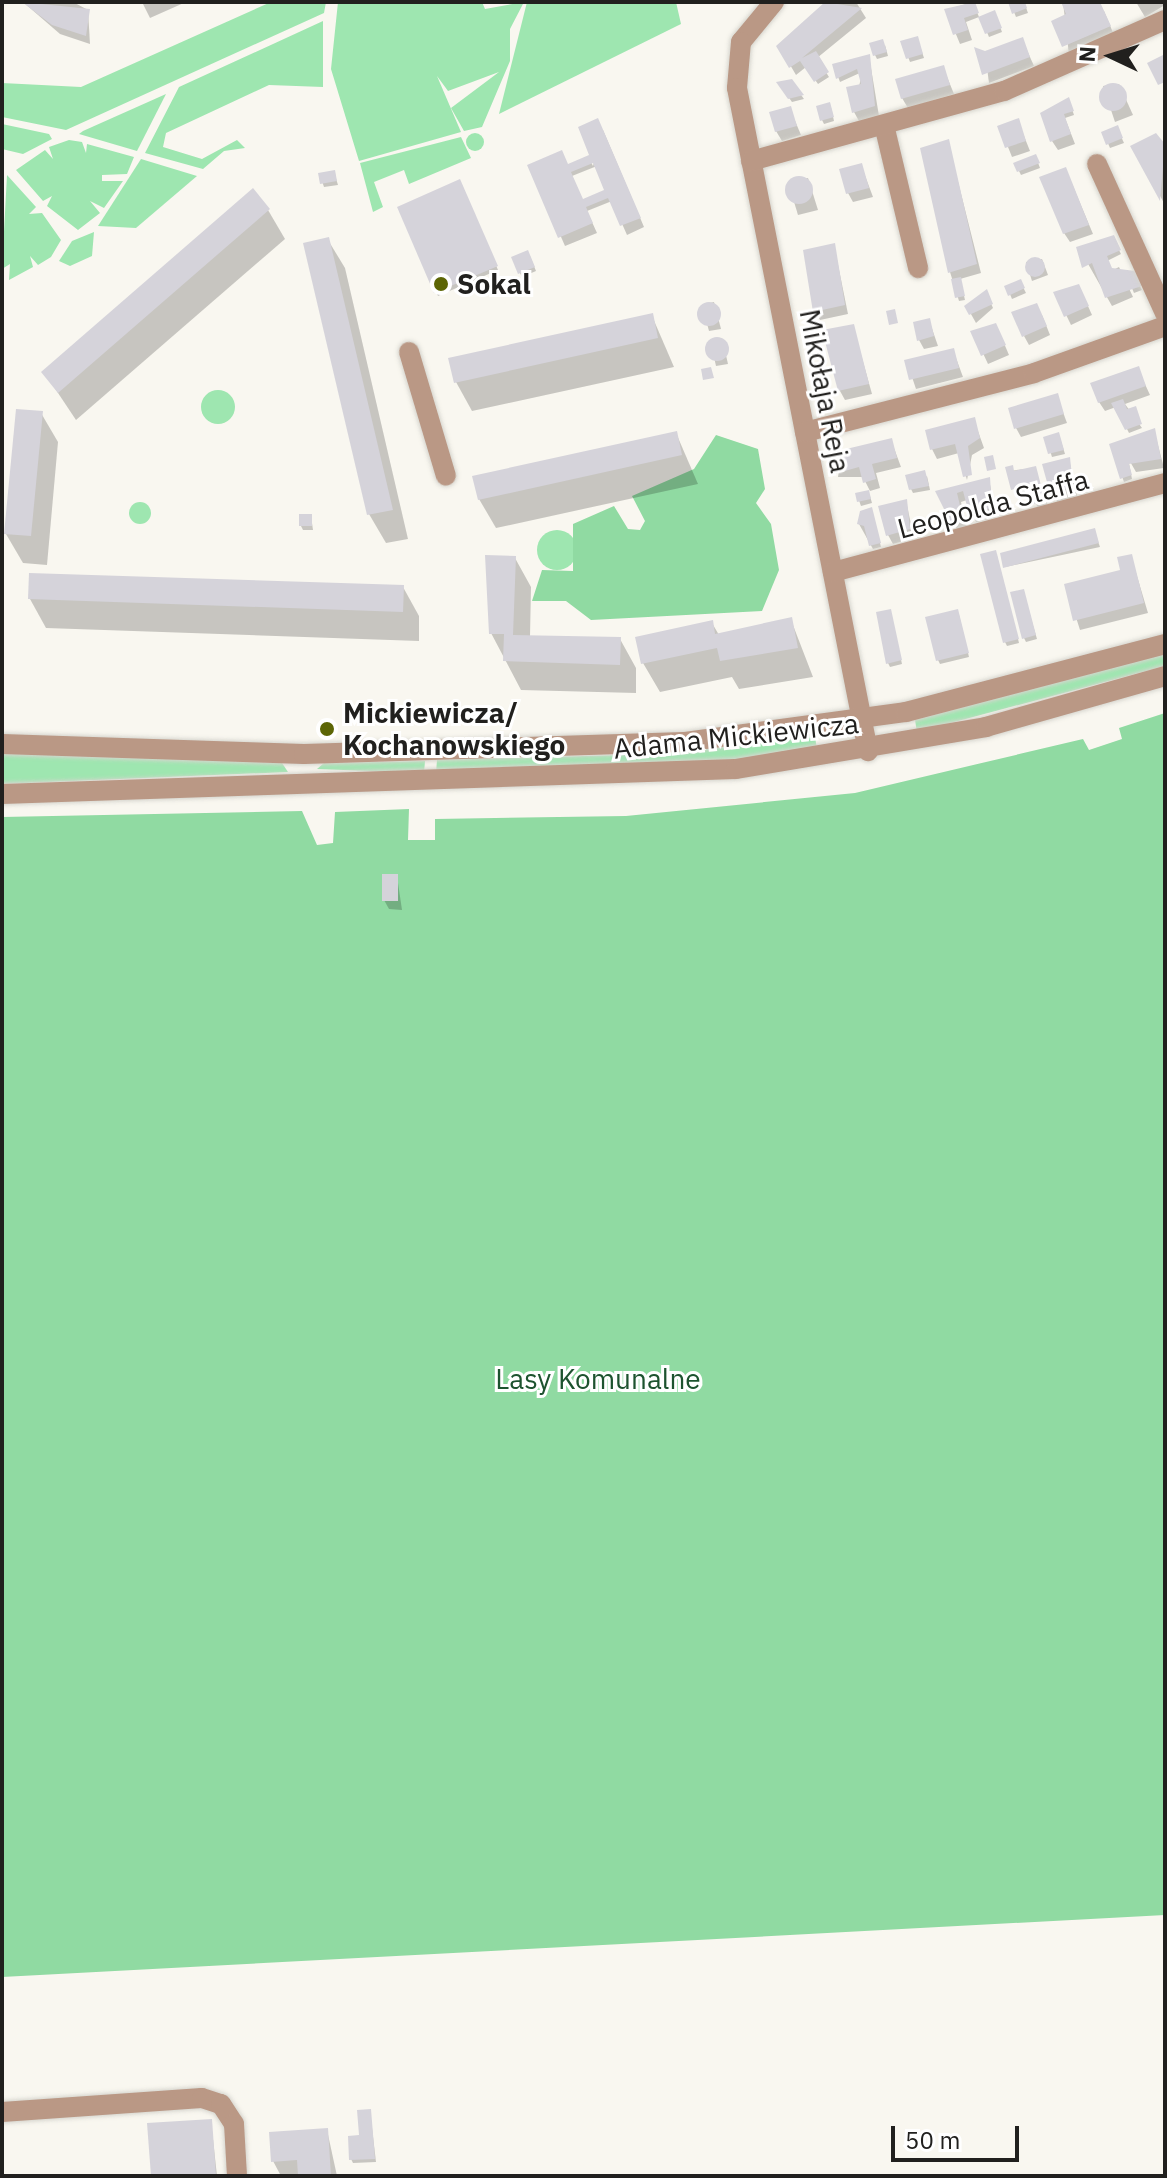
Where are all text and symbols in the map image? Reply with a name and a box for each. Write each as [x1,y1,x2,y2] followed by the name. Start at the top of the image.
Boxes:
[1071,16,1151,96] north arrow
[1072,45,1102,63] text: N
[457,267,531,301] place label: Sokal
[432,275,450,293] marker: Sokal
[793,306,857,476] street label: Mikołaja Reja
[894,462,1092,546] street label: Leopolda Staffa
[343,696,565,762] place label: Mickiewicza/ Kochanowskiego
[612,706,860,766] street label: Adama Mickiewicza
[318,720,336,738] marker: Mickiewicza/ Kochanowskiego
[495,1362,701,1396] park label: Lasy Komunalne
[895,2110,1023,2160] scale bar
[905,2124,960,2156] text: 50 m

